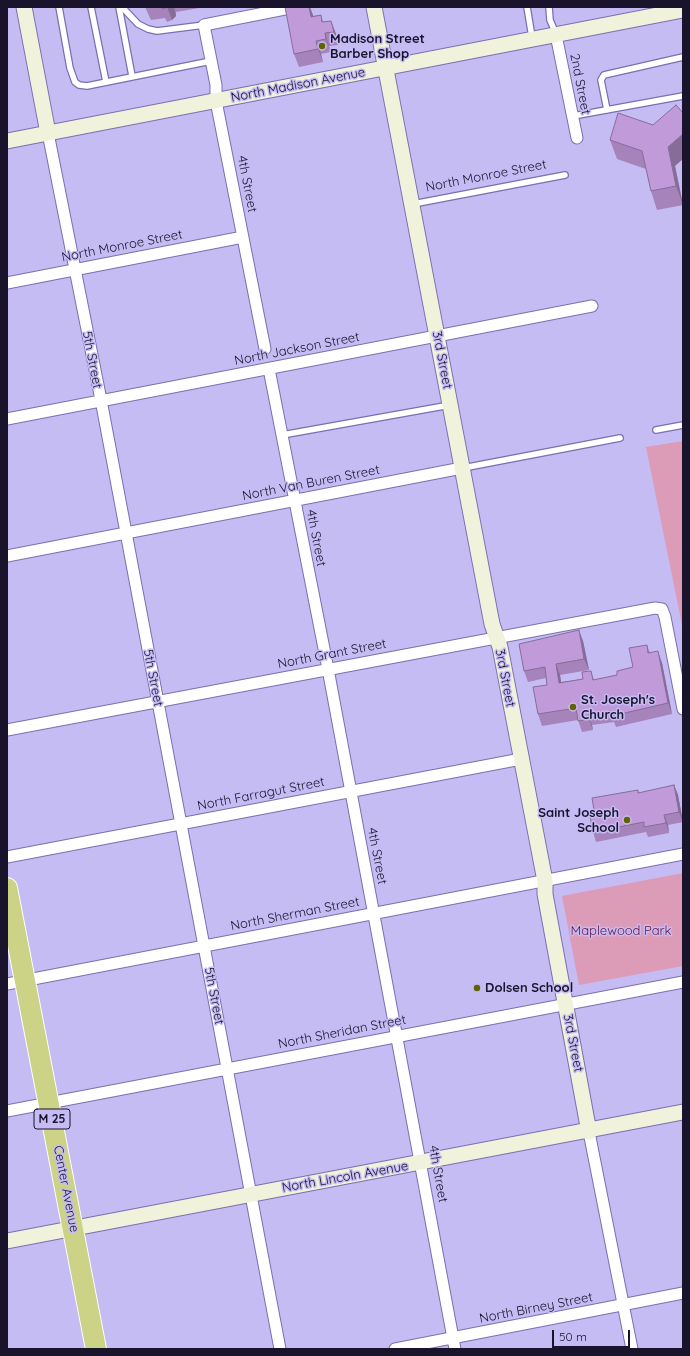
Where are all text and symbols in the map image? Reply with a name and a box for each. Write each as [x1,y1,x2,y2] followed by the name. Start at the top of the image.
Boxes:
[330,31,425,62] place label: Madison Street Barber Shop
[317,41,327,51] marker: Madison Street Barber Shop
[566,52,594,116] street label: 2nd Street
[230,64,366,106] street label: North Madison Avenue
[234,154,260,214] street label: 4th Street
[424,157,548,195] street label: North Monroe Street
[60,227,184,265] street label: North Monroe Street
[233,329,361,369] street label: North Jackson Street
[79,330,105,390] street label: 5th Street
[429,330,455,390] street label: 3rd Street
[241,462,381,504] street label: North Van Buren Street
[303,508,329,568] street label: 4th Street
[276,636,388,672] street label: North Grant Street
[140,648,166,708] street label: 5th Street
[492,648,518,708] street label: 3rd Street
[581,692,655,723] place label: St. Joseph's Church
[568,702,578,712] marker: St. Joseph's Church
[196,774,326,814] street label: North Farragut Street
[538,805,619,836] place label: Saint Joseph School
[622,815,632,825] marker: Saint Joseph School
[364,826,390,886] street label: 4th Street
[229,894,361,934] street label: North Sherman Street
[570,923,672,939] park label: Maplewood Park
[201,966,227,1026] street label: 5th Street
[485,980,573,996] place label: Dolsen School
[472,983,482,993] marker: Dolsen School
[277,1012,407,1052] street label: North Sheridan Street
[560,1013,586,1073] street label: 3rd Street
[34,1109,70,1129] road number: M 25
[50,1144,82,1234] street label: Center Avenue
[425,1144,451,1204] street label: 4th Street
[281,1158,409,1196] street label: North Lincoln Avenue
[478,1289,594,1327] street label: North Birney Street
[554,1322,632,1348] scale bar
[559,1329,587,1344] text: 50 m

